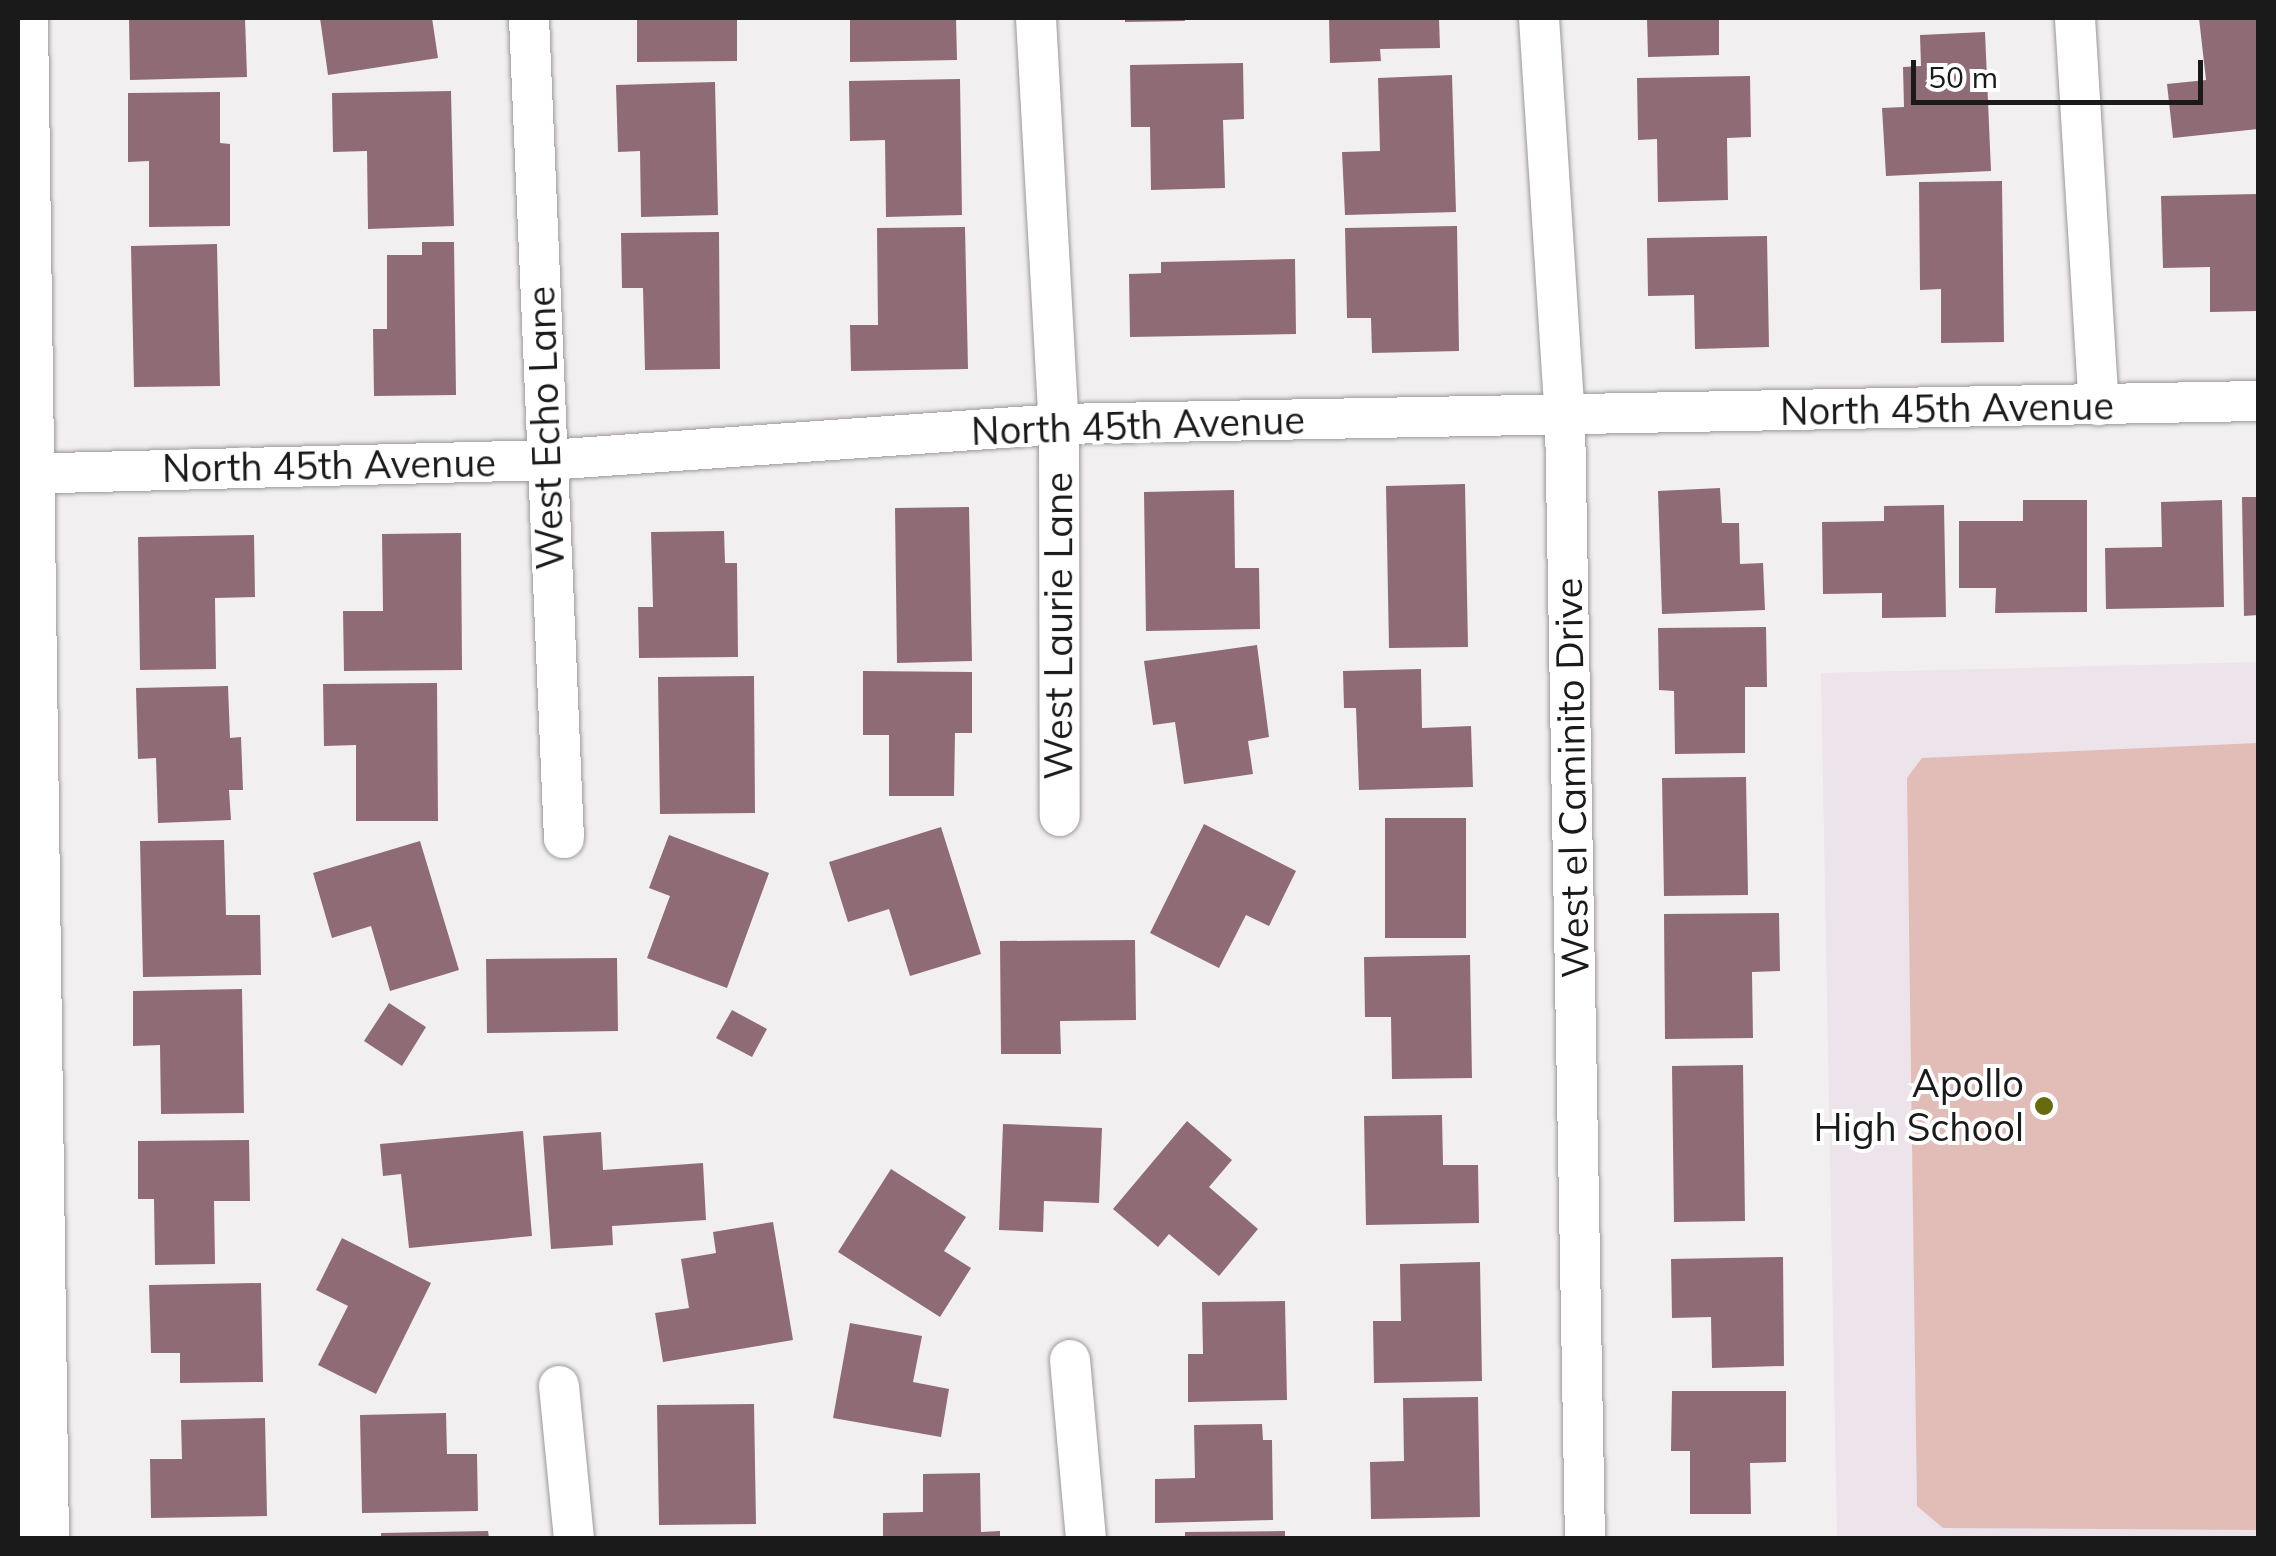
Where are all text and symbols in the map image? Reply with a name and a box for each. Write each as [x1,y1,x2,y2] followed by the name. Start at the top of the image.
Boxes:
[1916,40,2208,102] scale bar
[1928,58,1998,96] text: 50 m
[518,285,574,571] street label: West Echo Lane
[1780,383,2114,435] street label: North 45th Avenue
[970,397,1306,455] street label: North 45th Avenue
[162,440,496,492] street label: North 45th Avenue
[1036,472,1082,780] street label: West Laurie Lane
[1546,577,1598,979] street label: West el Caminito Drive
[1814,1061,2024,1150] place label: Apollo High School
[2033,1095,2055,1117] marker: Apollo High School

